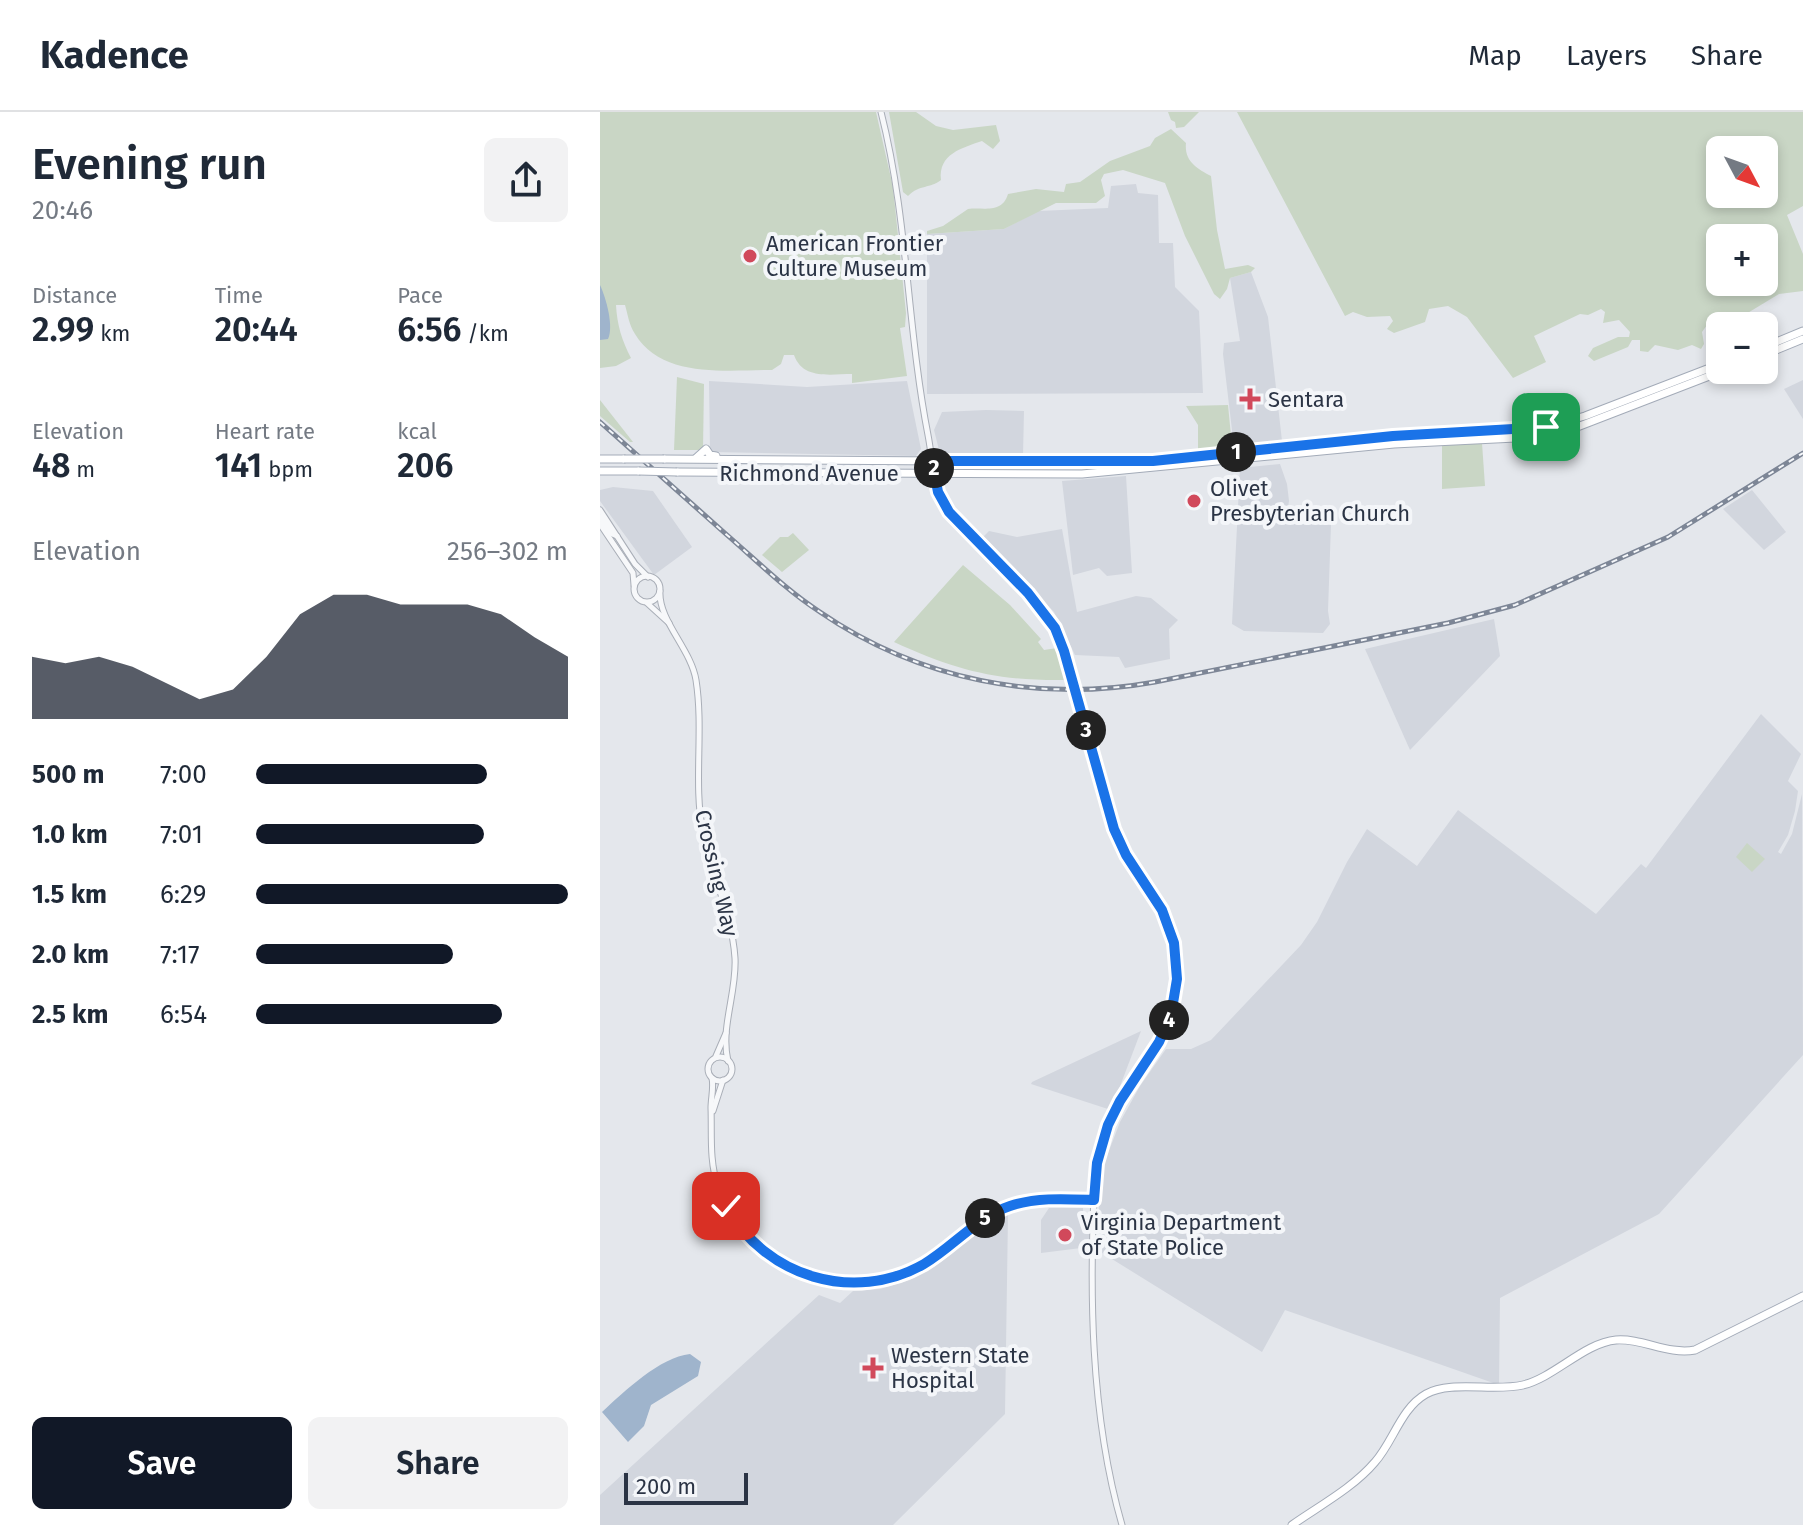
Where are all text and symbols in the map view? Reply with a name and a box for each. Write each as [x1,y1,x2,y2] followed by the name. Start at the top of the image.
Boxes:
[40,32,189,78] text: Kadence
[1468,39,1522,72] text: Map
[1566,39,1647,72] text: Layers
[1691,39,1763,72] text: Share
[1706,136,1778,208] north arrow
[1706,136,1778,384] map controls
[32,138,267,191] text: Evening run
[484,138,568,222] button: share
[32,195,93,226] text: 20:46
[1706,224,1778,296] button: +
[766,230,944,282] place label: American Frontier Culture Museum
[741,247,759,265] marker: American Frontier Culture Museum
[32,282,117,309] text: Distance
[215,282,263,309] text: Time
[397,282,443,309] text: Pace
[32,309,94,350] text: 2.99
[215,309,298,350] text: 20:44
[397,309,461,350] text: 6:56
[1706,312,1778,384] button: −
[94,320,130,347] text: km
[461,320,509,347] text: /km
[1268,386,1344,413] place label: Sentara
[1239,388,1261,410] marker: Sentara
[1512,393,1580,461] pin
[1524,405,1568,449] icon: arrive
[32,418,124,445] text: Elevation
[215,418,315,445] text: Heart rate
[397,418,437,445] text: kcal
[1216,432,1256,472] pin: 1
[1231,438,1241,465] text: 1
[32,445,70,486] text: 48
[215,445,262,486] text: 141
[397,445,453,486] text: 206
[914,448,954,488] pin: 2
[928,454,940,481] text: 2
[70,456,95,483] text: m
[262,456,313,483] text: bpm
[719,460,899,487] street label: Richmond Avenue
[1210,475,1410,527] place label: Olivet Presbyterian Church
[1185,492,1203,510] marker: Olivet Presbyterian Church
[32,536,141,567] text: Elevation
[447,536,568,567] text: 256–302 m
[1066,710,1106,750] pin: 3
[1080,716,1092,743] text: 3
[32,759,105,790] text: 500 m
[160,759,207,790] text: 7:00
[689,807,744,939] street label: Crossing Way
[32,819,108,850] text: 1.0 km
[160,819,203,850] text: 7:01
[32,879,107,910] text: 1.5 km
[160,879,206,910] text: 6:29
[32,939,109,970] text: 2.0 km
[160,939,200,970] text: 7:17
[32,999,108,1030] text: 2.5 km
[160,999,207,1030] text: 6:54
[1149,1000,1189,1040] pin: 4
[1163,1006,1175,1033] text: 4
[692,1172,760,1240] pin
[704,1184,748,1228] icon: check
[965,1198,1005,1238] pin: 5
[979,1204,991,1231] text: 5
[1081,1209,1281,1261] place label: Virginia Department of State Police
[1056,1226,1074,1244] marker: Virginia Department of State Police
[891,1342,1029,1394] place label: Western State Hospital
[862,1357,884,1379] marker: Western State Hospital
[32,1417,292,1509] button: Save
[308,1417,568,1509] button: Share
[624,1469,748,1505] scale bar
[636,1473,696,1500] text: 200 m

